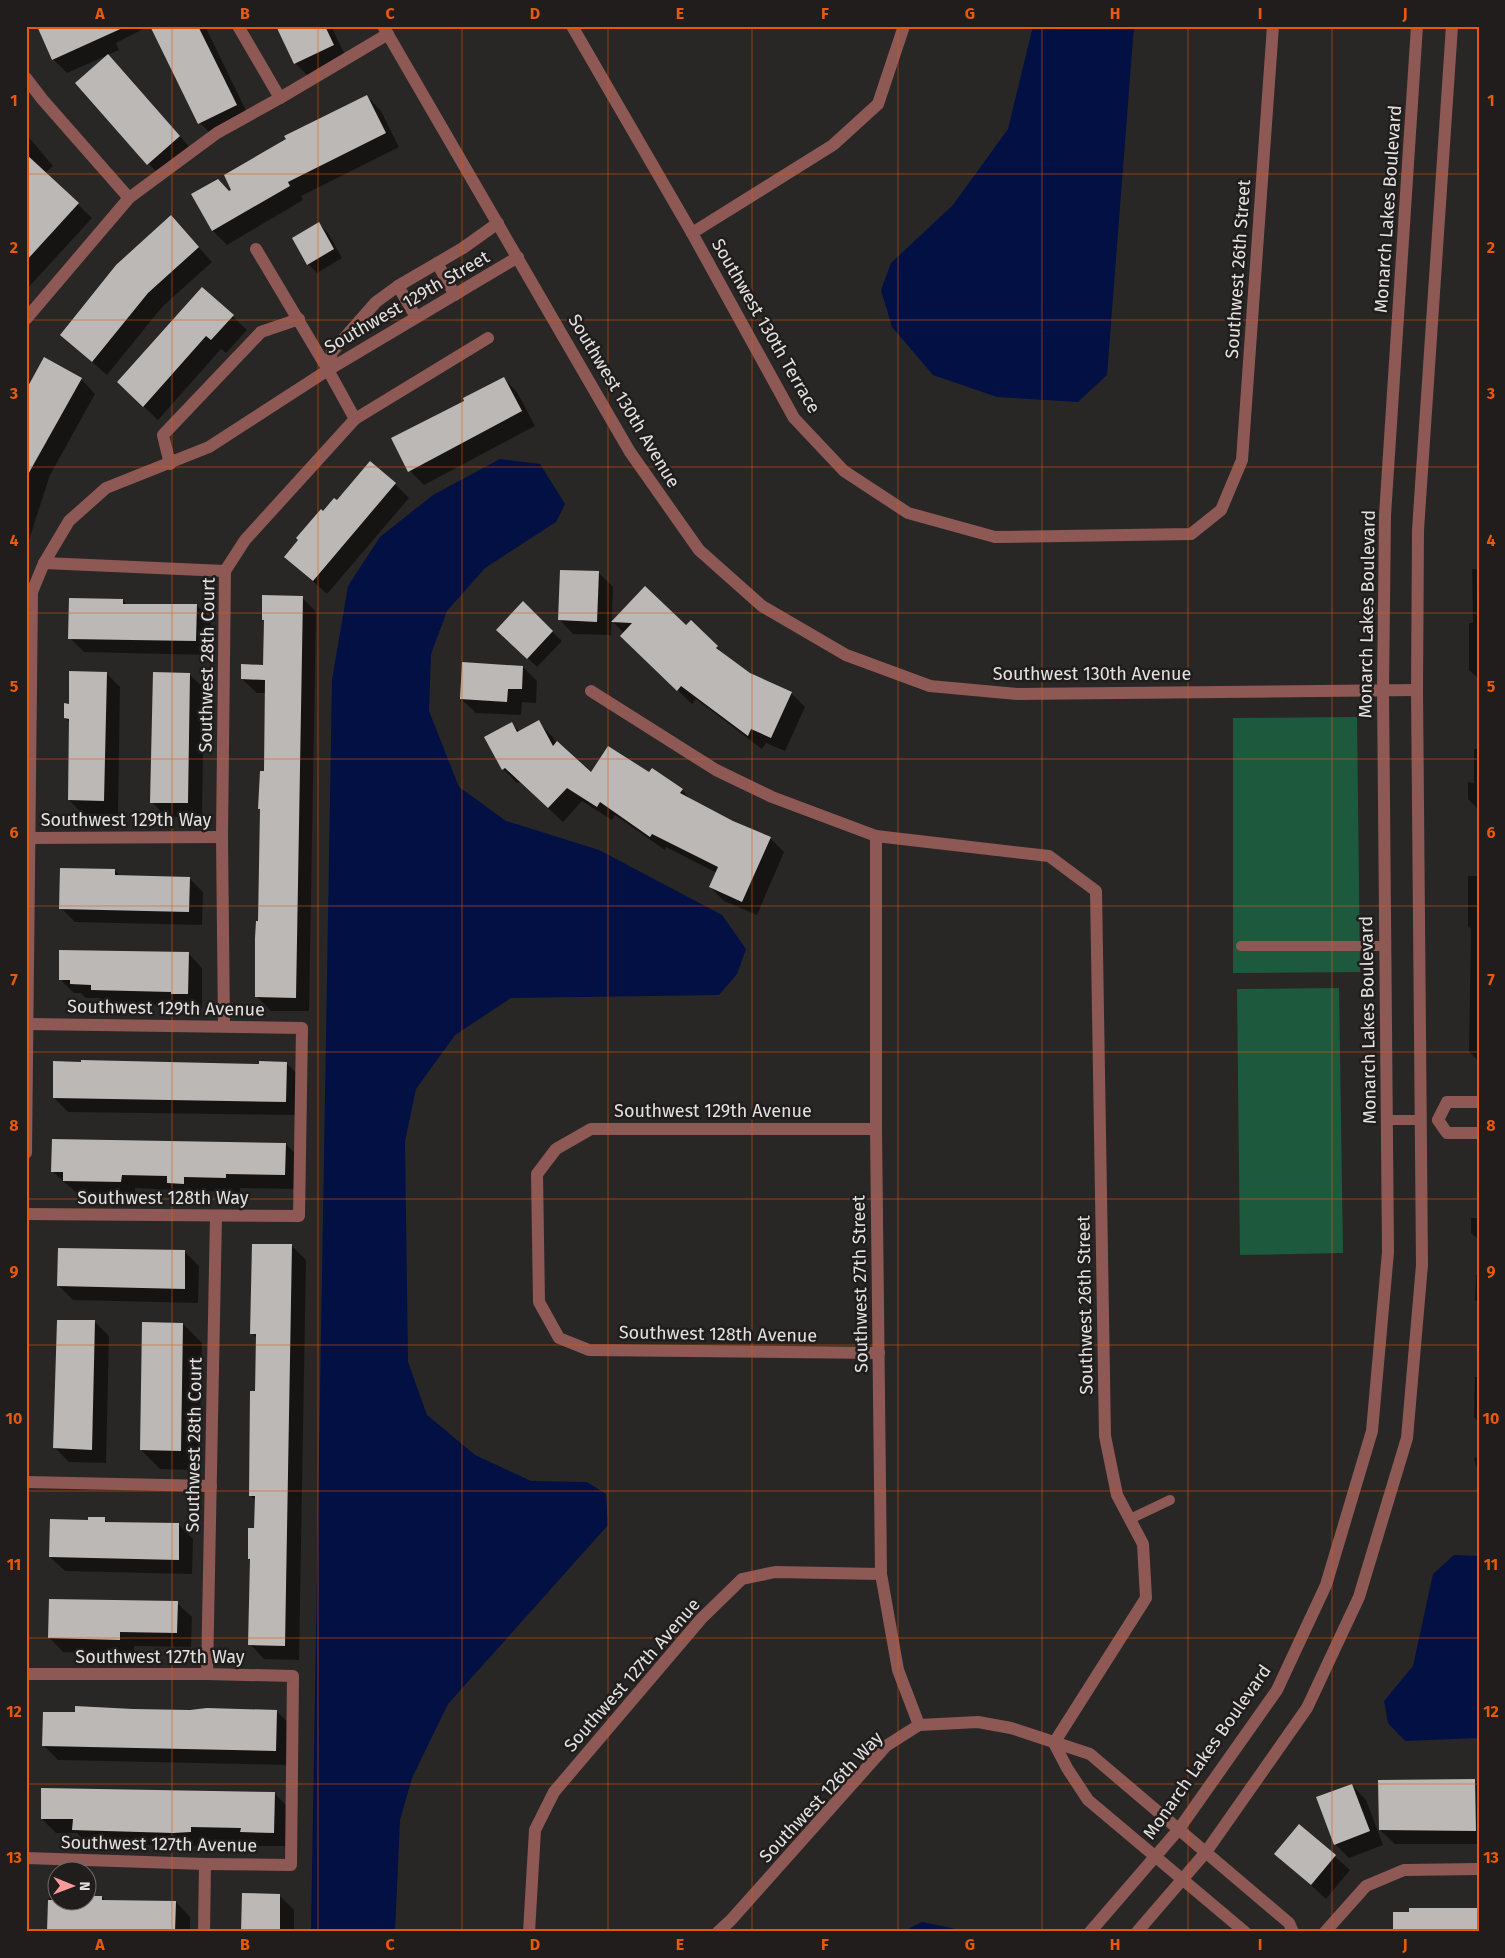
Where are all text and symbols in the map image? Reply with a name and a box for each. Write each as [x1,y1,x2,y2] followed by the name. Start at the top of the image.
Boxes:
[94,4,105,23] text: A
[240,4,250,23] text: B
[385,4,395,23] text: C
[530,4,540,23] text: D
[676,4,684,23] text: E
[821,4,829,23] text: F
[965,4,975,23] text: G
[1110,4,1120,23] text: H
[1258,4,1262,23] text: I
[1401,4,1408,23] text: J
[10,91,18,110] text: 1
[1487,91,1495,110] text: 1
[1370,104,1406,314] street label: Monarch Lakes Boulevard
[1221,178,1255,359] street label: Southwest 26th Street
[707,235,825,417] street label: Southwest 130th Terrace
[10,238,18,257] text: 2
[1487,238,1495,257] text: 2
[321,246,494,358] street label: Southwest 129th Street
[563,310,685,492] street label: Southwest 130th Avenue
[9,384,18,403] text: 3
[1486,384,1495,403] text: 3
[1354,510,1380,718] street label: Monarch Lakes Boulevard
[9,531,19,550] text: 4
[1486,531,1496,550] text: 4
[194,577,220,753] street label: Southwest 28th Court
[993,663,1191,685] street label: Southwest 130th Avenue
[10,677,19,696] text: 5
[1487,677,1496,696] text: 5
[41,809,212,831] street label: Southwest 129th Way
[9,823,19,842] text: 6
[1486,823,1496,842] text: 6
[1355,916,1381,1124] street label: Monarch Lakes Boulevard
[10,970,18,989] text: 7
[1487,970,1495,989] text: 7
[67,995,265,1021] street label: Southwest 129th Avenue
[614,1100,812,1122] street label: Southwest 129th Avenue
[9,1116,19,1135] text: 8
[1486,1116,1496,1135] text: 8
[77,1187,249,1209] street label: Southwest 128th Way
[847,1195,873,1373] street label: Southwest 27th Street
[1072,1215,1098,1395] street label: Southwest 26th Street
[10,1262,19,1281] text: 9
[1487,1262,1496,1281] text: 9
[619,1321,817,1347] street label: Southwest 128th Avenue
[181,1357,207,1533] street label: Southwest 28th Court
[6,1409,22,1428] text: 10
[1483,1409,1499,1428] text: 10
[7,1555,21,1574] text: 11
[1484,1555,1498,1574] text: 11
[559,1594,705,1756] street label: Southwest 127th Avenue
[75,1646,245,1668] street label: Southwest 127th Way
[1138,1660,1276,1844] street label: Monarch Lakes Boulevard
[6,1702,22,1721] text: 12
[1483,1702,1499,1721] text: 12
[755,1727,887,1867] street label: Southwest 126th Way
[61,1831,257,1857] street label: Southwest 127th Avenue
[6,1848,22,1867] text: 13
[1483,1848,1499,1867] text: 13
[48,1860,98,1910] north arrow
[76,1881,93,1891] text: N
[94,1935,105,1954] text: A
[240,1935,250,1954] text: B
[385,1935,395,1954] text: C
[530,1935,540,1954] text: D
[676,1935,684,1954] text: E
[821,1935,829,1954] text: F
[965,1935,975,1954] text: G
[1110,1935,1120,1954] text: H
[1258,1935,1262,1954] text: I
[1401,1935,1408,1954] text: J

